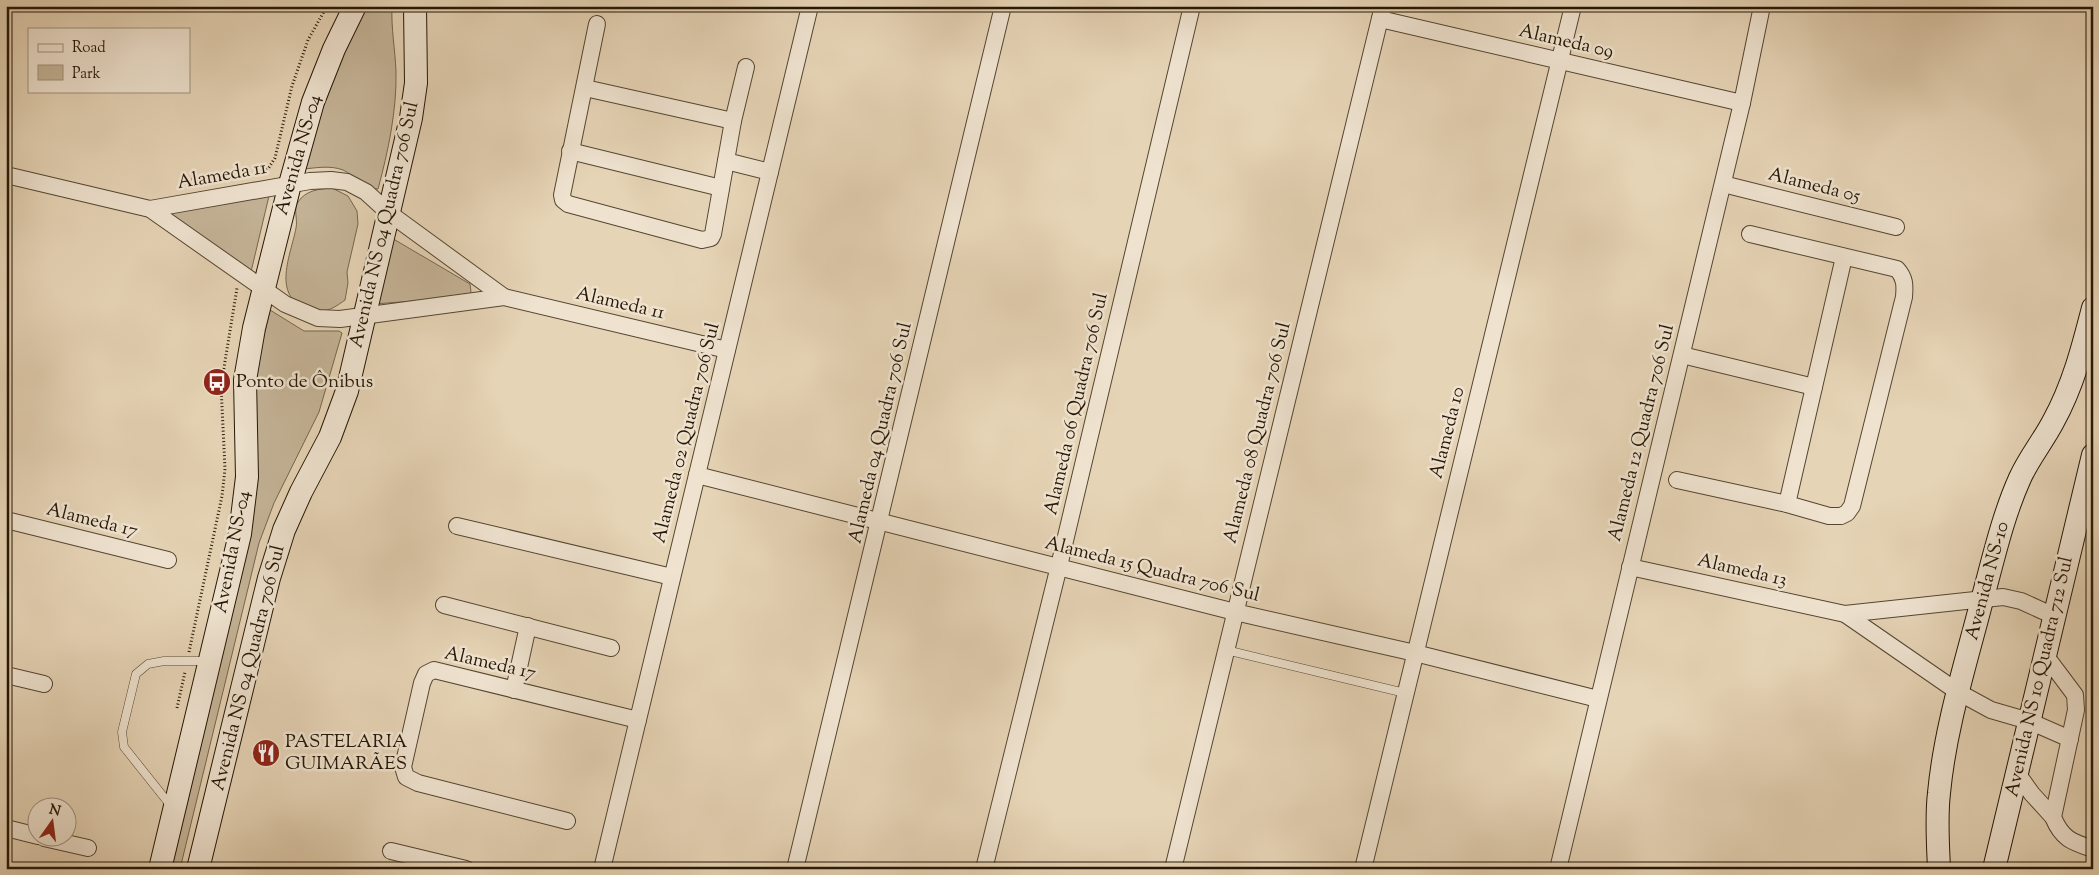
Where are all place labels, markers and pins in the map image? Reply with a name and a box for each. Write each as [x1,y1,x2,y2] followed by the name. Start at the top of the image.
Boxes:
[202,367,232,397] bus stop icon: Ponto de Ônibus
[236,369,373,396] place label: Ponto de Ônibus
[285,729,408,778] place label: PASTELARIA GUIMARÃES
[251,738,281,768] restaurant icon: PASTELARIA GUIMARÃES

